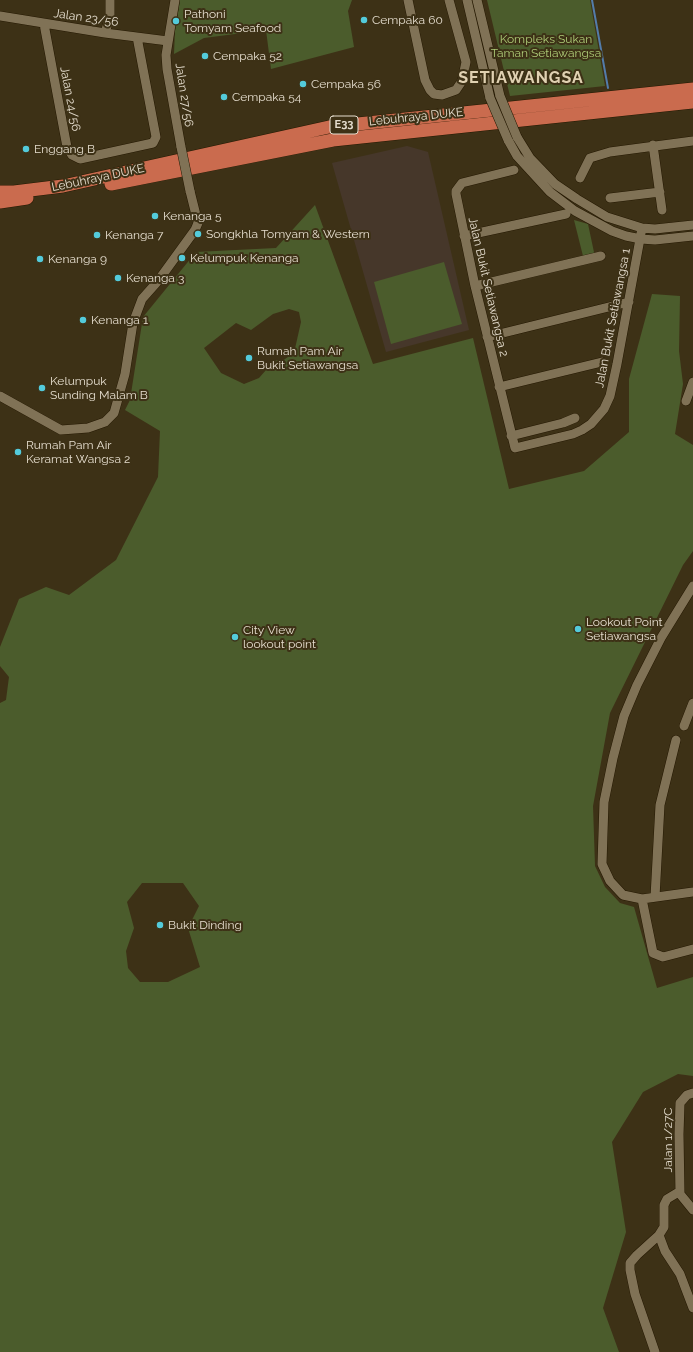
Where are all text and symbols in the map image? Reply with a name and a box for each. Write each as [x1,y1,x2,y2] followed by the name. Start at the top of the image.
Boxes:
[53,6,119,30] street label: Jalan 23/56
[184,7,281,35] place label: Pathoni Tomyam Seafood
[372,13,443,27] place label: Cempaka 60
[359,15,369,25] marker: Cempaka 60
[171,16,181,26] marker: Pathoni Tomyam Seafood
[491,32,601,60] park label: Kompleks Sukan Taman Setiawangsa
[213,49,282,63] place label: Cempaka 52
[200,51,210,61] marker: Cempaka 52
[172,62,196,128] street label: Jalan 27/56
[57,65,83,133] street label: Jalan 24/56
[458,68,584,88] district label: SETIAWANGSA
[311,77,381,91] place label: Cempaka 56
[298,79,308,89] marker: Cempaka 56
[232,90,301,104] place label: Cempaka 54
[219,92,229,102] marker: Cempaka 54
[368,105,464,129] street label: Lebuhraya DUKE
[330,116,358,134] road number: E33
[34,142,95,156] place label: Enggang B
[21,144,31,154] marker: Enggang B
[50,161,146,195] street label: Lebuhraya DUKE
[163,209,221,223] place label: Kenanga 5
[150,211,160,221] marker: Kenanga 5
[465,216,511,358] street label: Jalan Bukit Setiawangsa 2
[206,227,370,241] place label: Songkhla Tomyam & Western
[105,228,163,242] place label: Kenanga 7
[193,229,203,239] marker: Songkhla Tomyam & Western
[92,230,102,240] marker: Kenanga 7
[592,247,634,389] street label: Jalan Bukit Setiawangsa 1
[190,251,299,265] place label: Kelumpuk Kenanga
[48,252,107,266] place label: Kenanga 9
[177,253,187,263] marker: Kelumpuk Kenanga
[35,254,45,264] marker: Kenanga 9
[126,271,184,285] place label: Kenanga 3
[113,273,123,283] marker: Kenanga 3
[91,313,148,327] place label: Kenanga 1
[78,315,88,325] marker: Kenanga 1
[257,344,358,372] place label: Rumah Pam Air Bukit Setiawangsa
[244,353,254,363] marker: Rumah Pam Air Bukit Setiawangsa
[50,374,148,402] place label: Kelumpuk Sunding Malam B
[37,383,47,393] marker: Kelumpuk Sunding Malam B
[26,438,130,466] place label: Rumah Pam Air Keramat Wangsa 2
[13,447,23,457] marker: Rumah Pam Air Keramat Wangsa 2
[586,615,663,643] place label: Lookout Point Setiawangsa
[243,623,316,651] place label: City View lookout point
[573,624,583,634] marker: Lookout Point Setiawangsa
[230,632,240,642] marker: City View lookout point
[168,918,242,932] place label: Bukit Dinding
[155,920,165,930] marker: Bukit Dinding
[661,1107,675,1173] street label: Jalan 1/27C

